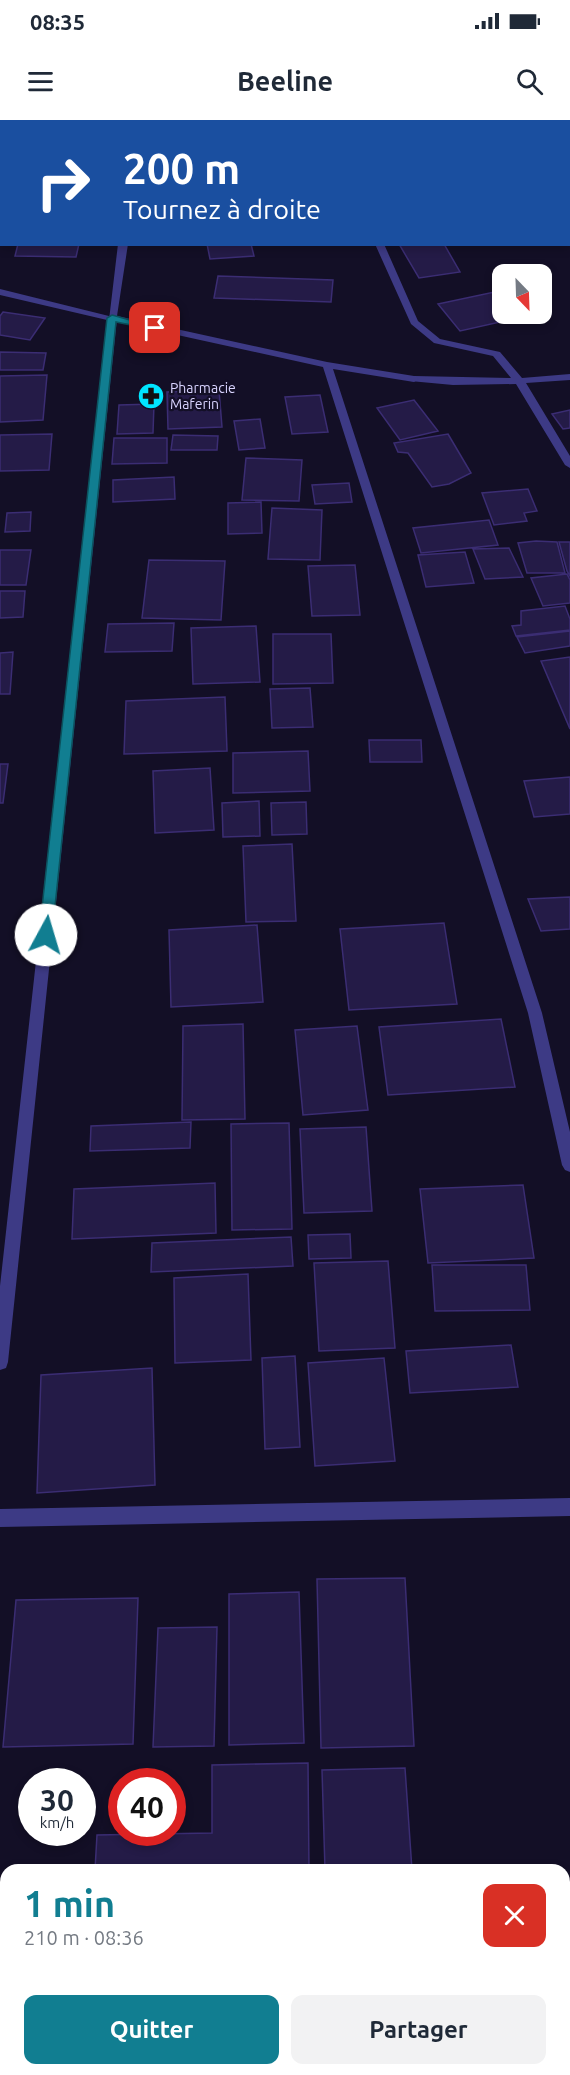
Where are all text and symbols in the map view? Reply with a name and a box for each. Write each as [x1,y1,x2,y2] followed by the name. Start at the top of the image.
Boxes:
[30,9,85,34] text: 08:35
[24,65,57,98] icon: menu
[513,65,546,98] icon: search
[237,66,333,96] text: Beeline
[24,144,102,222] icon: right
[123,145,240,192] text: 200 m
[123,194,321,224] text: Tournez à droite
[492,264,552,324] north arrow
[492,264,552,324] map controls
[129,302,180,353] pin
[138,311,171,344] icon: arrive
[170,380,236,412] place label: Pharmacie Maferin
[136,381,166,411] pharmacy icon: Pharmacie Maferin
[14,903,78,967] position arrow
[108,1768,186,1846] speed limit sign: 40
[40,1783,74,1817] text: 30
[40,1814,74,1831] text: km/h
[24,1883,115,1924] text: 1 min
[483,1884,546,1947] button: close
[24,1926,144,1949] text: 210 m · 08:36
[24,1995,279,2064] button: Quitter
[291,1995,546,2064] button: Partager

